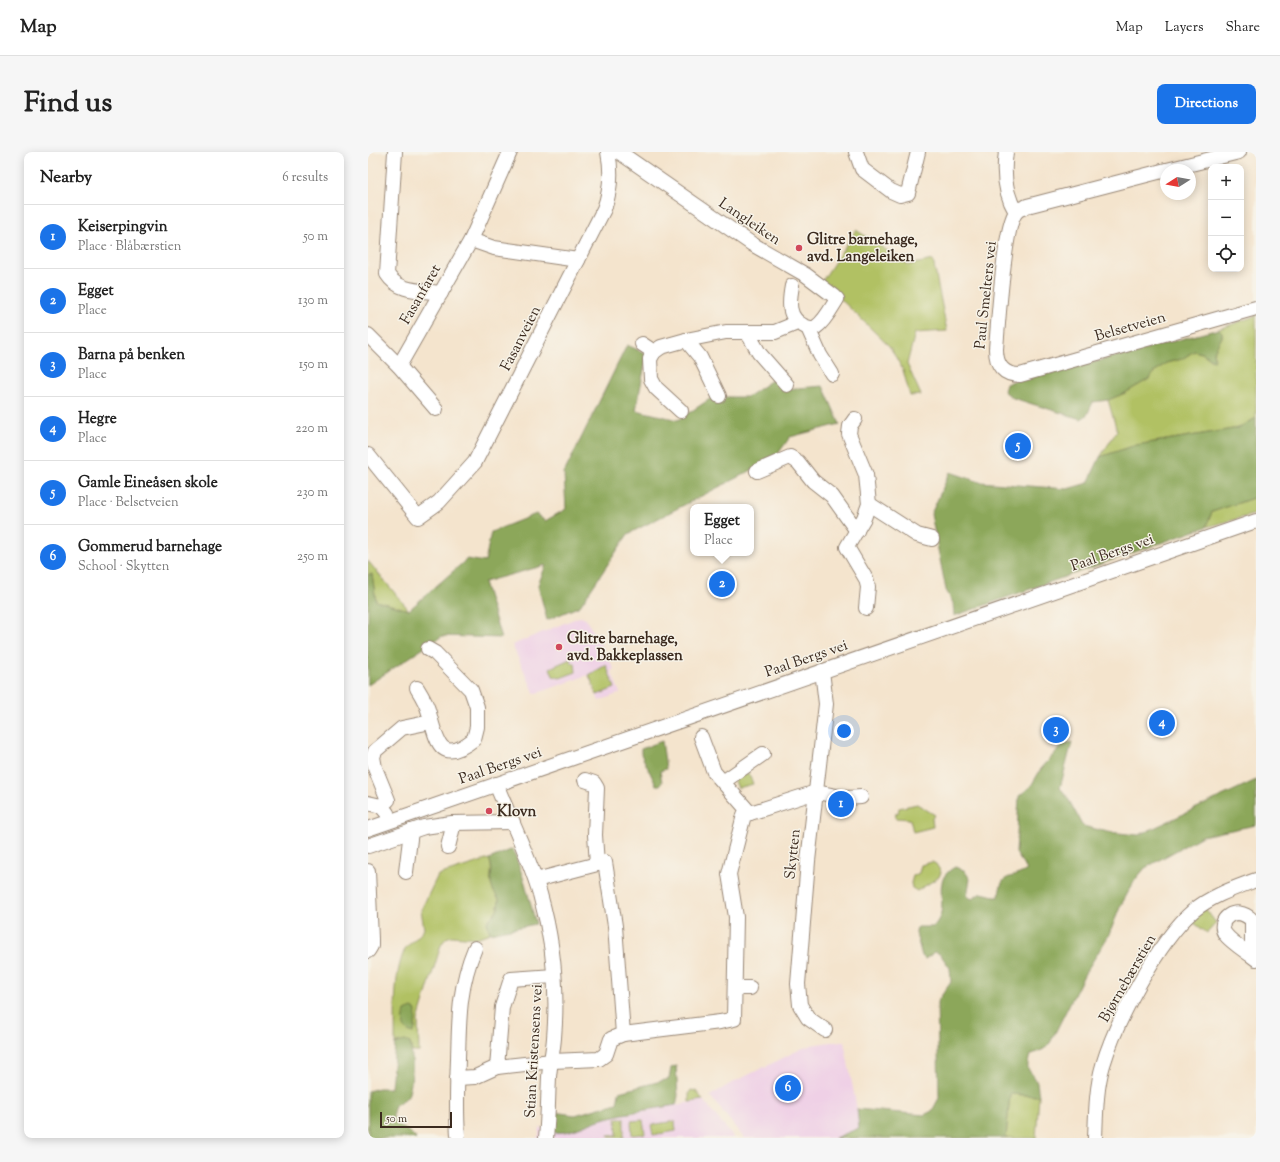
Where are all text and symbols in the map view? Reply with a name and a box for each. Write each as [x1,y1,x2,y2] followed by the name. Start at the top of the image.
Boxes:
[20,14,57,41] text: Map
[1116,18,1143,38] text: Map
[1165,18,1203,38] text: Layers
[1225,18,1260,38] text: Share
[24,84,112,124] text: Find us
[1157,84,1256,124] button: Directions
[1160,164,1196,200] north arrow
[1208,164,1244,272] map controls
[1208,164,1244,200] button: +
[40,166,92,190] text: Nearby
[282,169,328,187] text: 6 results
[714,194,785,251] street label: Langleiken
[1208,200,1244,236] button: −
[78,217,168,238] text: Keiserpingvin
[51,228,55,246] text: 1
[303,228,328,246] text: 50 m
[807,230,918,268] place label: Glitre barnehage, avd. Langeleiken
[1208,236,1244,272] button: locate
[78,238,181,256] text: Place · Blåbærstien
[970,240,1003,350] street label: Paul Smelters vei
[794,243,804,253] marker: Glitre barnehage, avd. Langeleiken
[396,261,447,329] street label: Fasanfaret
[78,281,114,302] text: Egget
[50,292,56,310] text: 2
[298,292,328,310] text: 130 m
[78,302,107,320] text: Place
[496,302,547,375] street label: Fasanveien
[1092,307,1168,348] street label: Belsetveien
[78,345,185,366] text: Barna på benken
[50,356,56,374] text: 3
[299,356,328,374] text: 150 m
[78,366,107,384] text: Place
[78,409,117,430] text: Hegre
[50,420,56,438] text: 4
[295,420,328,438] text: 220 m
[78,430,107,448] text: Place
[1005,431,1031,461] pin: 5
[78,473,218,494] text: Gamle Eineåsen skole
[51,484,55,502] text: 5
[296,484,328,502] text: 230 m
[78,494,179,512] text: Place · Belsetveien
[690,504,754,556] popup
[704,511,740,532] text: Egget
[1068,529,1157,577] street label: Paal Bergs vei
[704,532,733,550] text: Place
[78,537,222,558] text: Gommerud barnehage
[50,548,56,566] text: 6
[297,548,328,566] text: 250 m
[78,558,169,576] text: School · Skytten
[709,569,735,599] pin: 2
[567,629,683,667] place label: Glitre barnehage, avd. Bakkeplassen
[762,635,851,683] street label: Paal Bergs vei
[554,642,564,652] marker: Glitre barnehage, avd. Bakkeplassen
[1149,708,1175,738] pin: 4
[1043,715,1069,745] pin: 3
[834,721,854,741] your location
[456,742,545,790] street label: Paal Bergs vei
[828,789,854,819] pin: 1
[497,802,537,823] place label: Klovn
[484,806,494,816] marker: Klovn
[780,828,807,880] street label: Skytten
[1095,931,1162,1027] street label: Bjørnebærstien
[521,984,548,1119] street label: Stian Kristensens vei
[775,1073,801,1103] pin: 6
[380,1110,452,1129] scale bar
[386,1111,407,1127] text: 50 m

